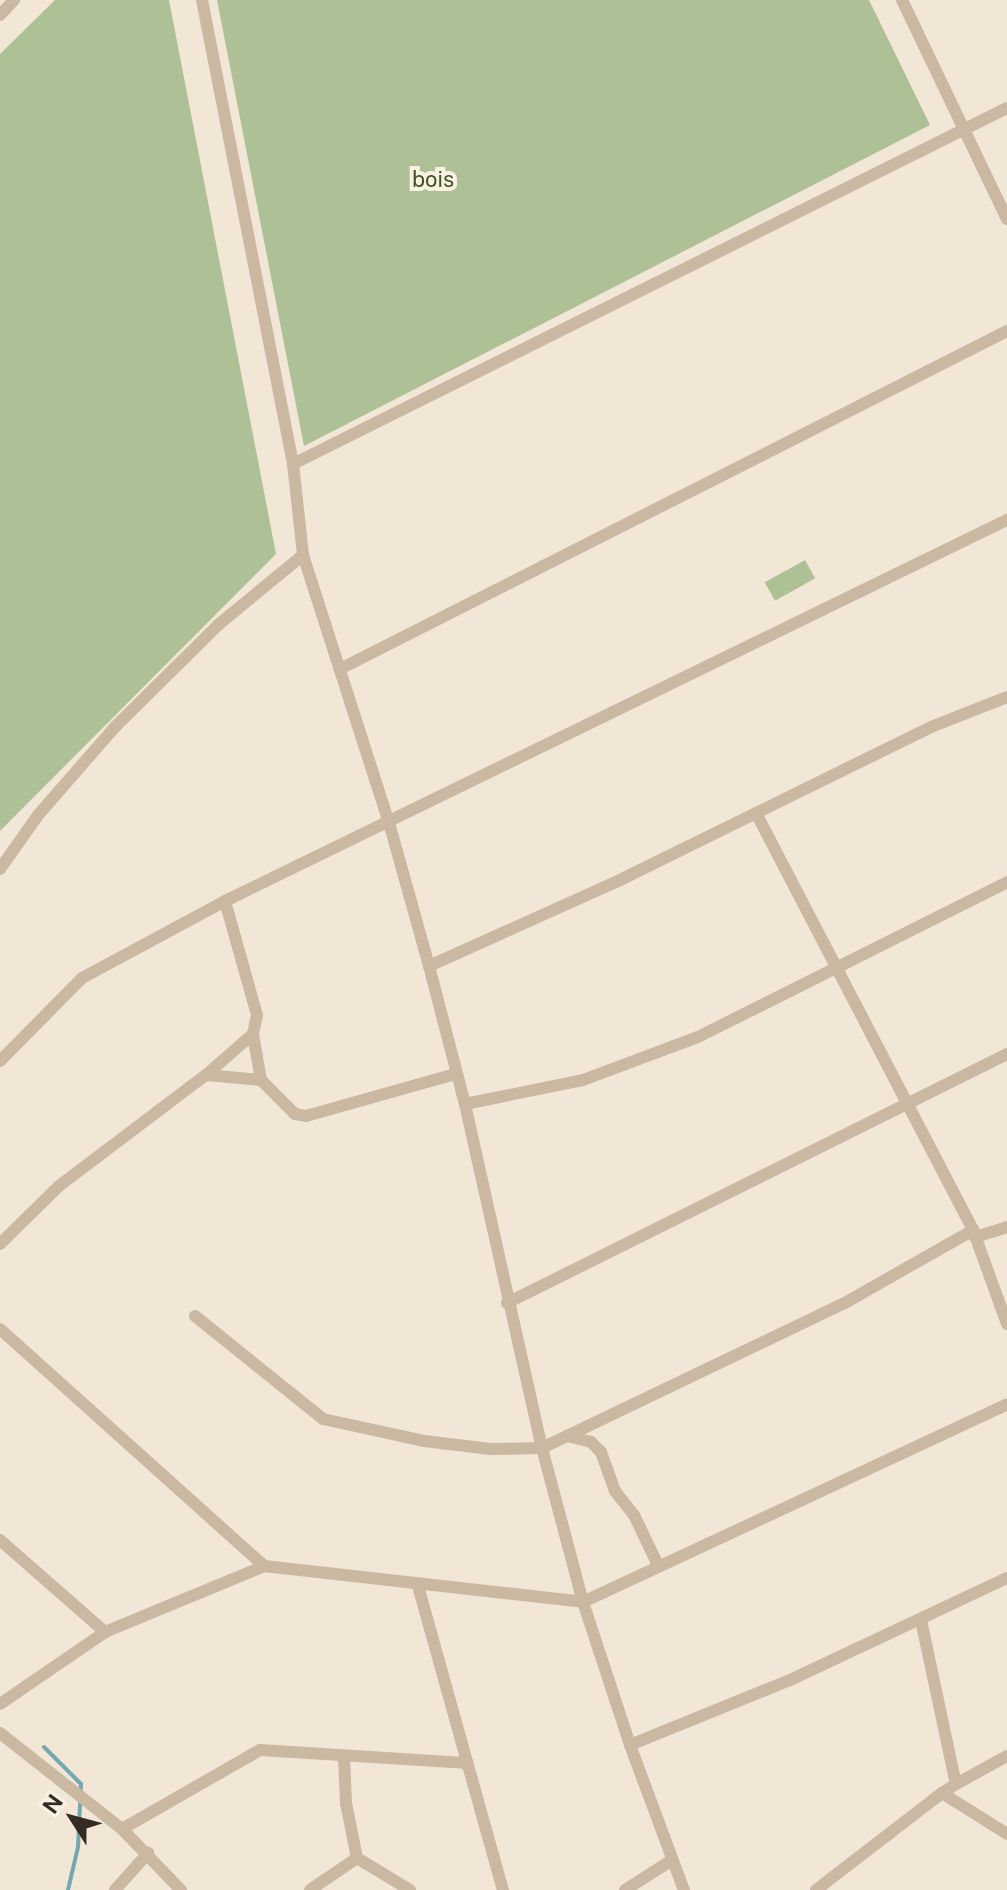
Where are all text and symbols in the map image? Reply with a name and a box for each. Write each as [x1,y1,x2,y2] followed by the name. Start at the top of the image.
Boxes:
[412,167,454,193] park label: bois
[32,1778,112,1858] north arrow
[37,1789,68,1818] text: N

